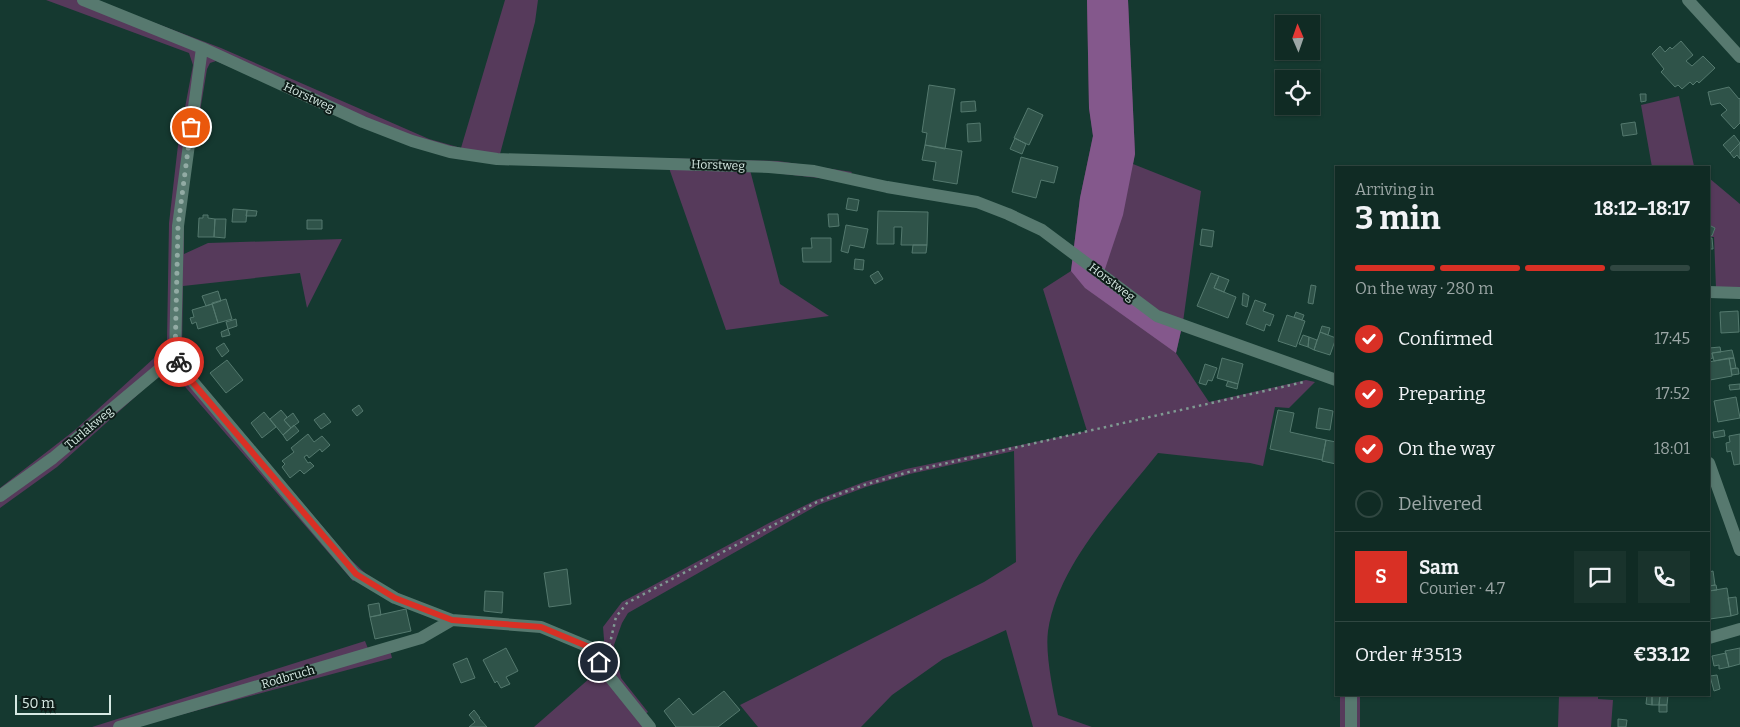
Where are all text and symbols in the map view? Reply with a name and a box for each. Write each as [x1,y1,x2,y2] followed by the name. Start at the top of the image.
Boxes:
[1275,15,1320,60] north arrow
[1275,15,1320,115] map controls
[1275,70,1320,115] button: locate
[282,79,337,115] street label: Horstweg
[170,106,212,148] pin
[177,113,205,141] icon: bag
[691,157,746,173] street label: Horstweg
[1355,180,1434,199] text: Arriving in
[1594,197,1690,220] text: 18:12–18:17
[1355,199,1441,237] text: 3 min
[1086,260,1138,304] street label: Horstweg
[1355,279,1494,298] text: On the way · 280 m
[1355,325,1383,353] icon: check
[1398,327,1493,350] text: Confirmed
[1654,329,1690,348] text: 17:45
[154,337,204,387] courier
[165,348,193,376] icon: bike
[1355,380,1383,408] icon: check
[1398,382,1486,405] text: Preparing
[1655,384,1690,403] text: 17:52
[62,404,116,452] street label: Turlakweg
[1355,435,1383,463] icon: check
[1398,437,1495,460] text: On the way
[1654,439,1690,458] text: 18:01
[1398,492,1482,515] text: Delivered
[1574,551,1626,603] button: chat
[1638,551,1690,603] button: phone
[1419,556,1459,579] text: Sam
[1375,565,1387,588] text: S
[1419,579,1505,598] text: Courier · 4.7
[578,641,620,683] pin
[1355,643,1463,666] text: Order #3513
[1633,643,1690,666] text: €33.12
[585,648,613,676] icon: home
[260,663,317,691] street label: Rodbruch
[15,692,111,715] scale bar
[22,695,55,712] text: 50 m

